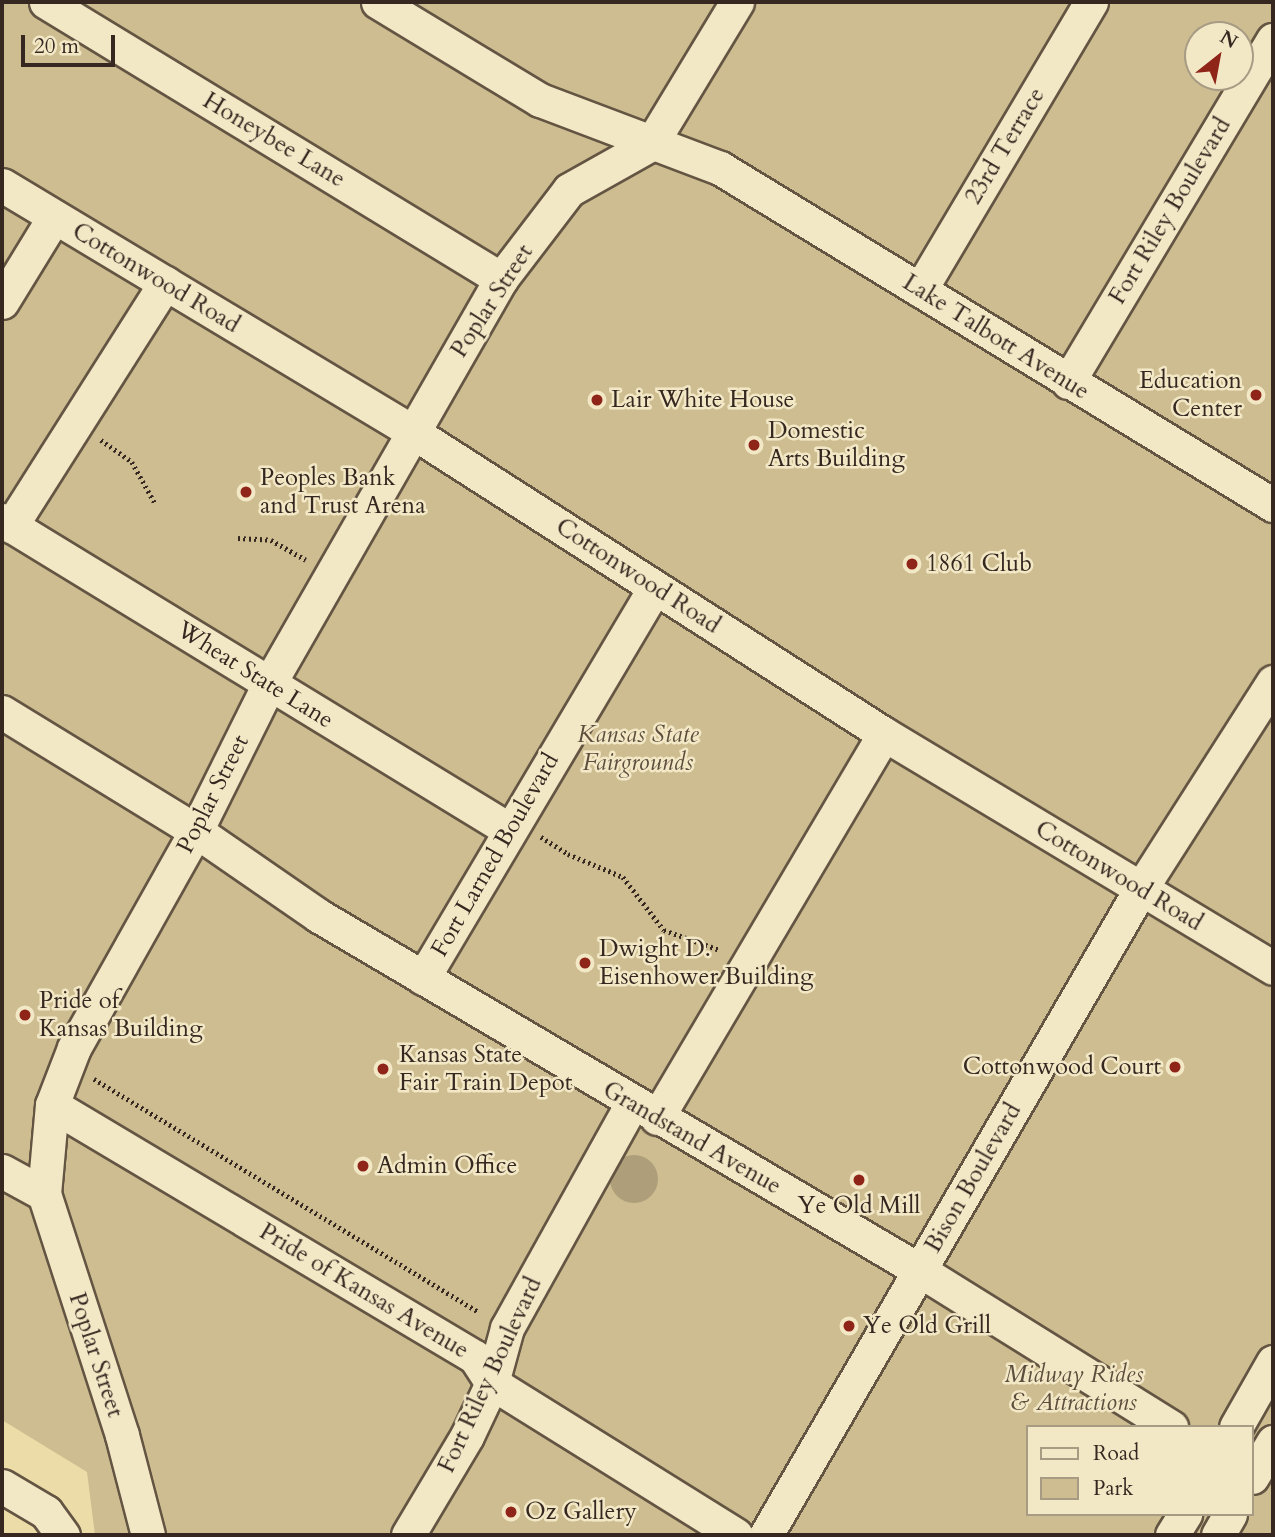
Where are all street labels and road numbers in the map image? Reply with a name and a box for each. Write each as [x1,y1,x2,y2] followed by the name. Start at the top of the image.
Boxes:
[959,83,1051,209] street label: 23rd Terrace
[198,86,350,194] street label: Honeybee Lane
[1103,113,1237,309] street label: Fort Riley Boulevard
[67,217,245,339] street label: Cottonwood Road
[445,239,539,363] street label: Poplar Street
[897,268,1095,406] street label: Lake Talbott Avenue
[550,512,726,640] street label: Cottonwood Road
[171,615,339,735] street label: Wheat State Lane
[171,730,255,858] street label: Poplar Street
[425,748,565,962] street label: Fort Larned Boulevard
[1030,815,1208,937] street label: Cottonwood Road
[598,1075,786,1201] street label: Grandstand Avenue
[919,1098,1027,1258] street label: Bison Boulevard
[254,1217,474,1365] street label: Pride of Kansas Avenue
[432,1273,548,1477] street label: Fort Riley Boulevard
[62,1289,130,1421] street label: Poplar Street

